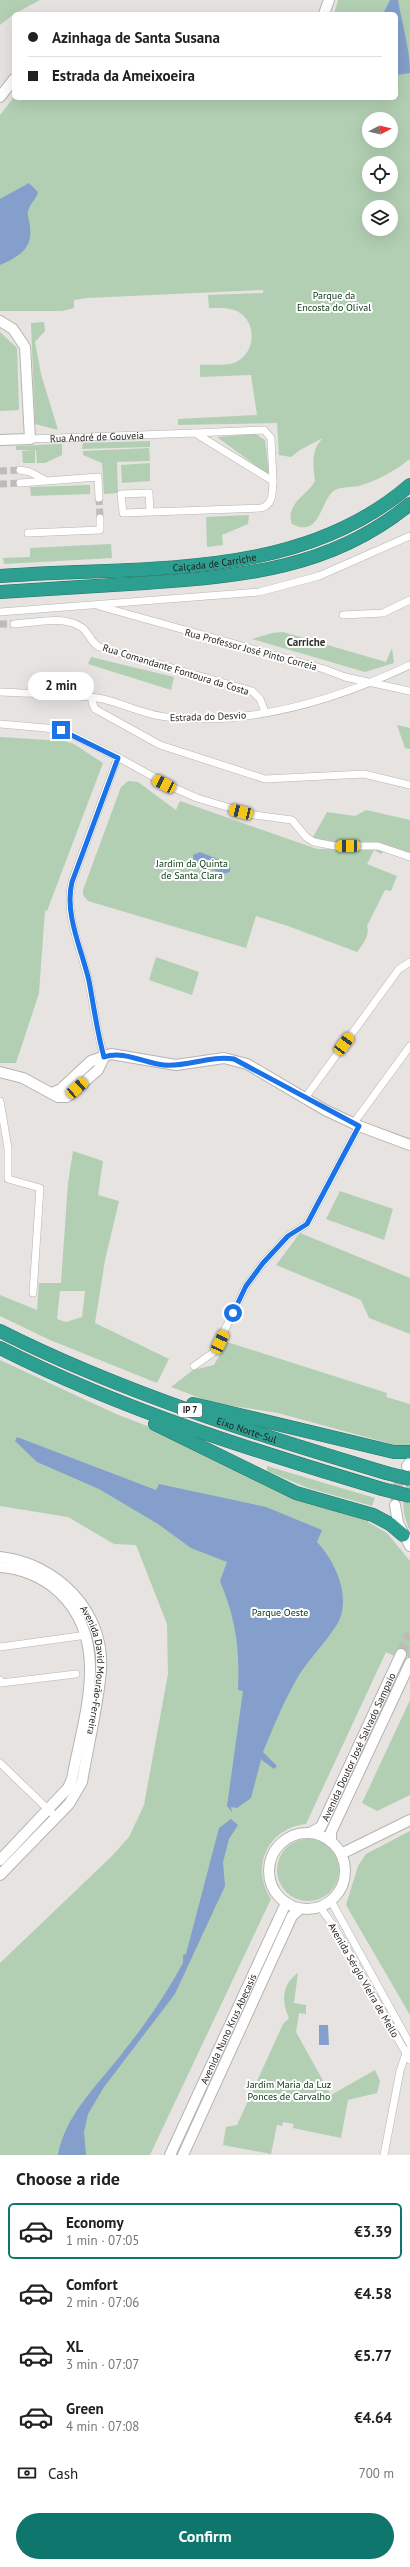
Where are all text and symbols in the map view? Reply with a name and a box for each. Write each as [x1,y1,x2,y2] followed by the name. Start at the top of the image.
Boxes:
[52,28,220,47] text: Azinhaga de Santa Susana
[52,66,195,85] text: Estrada da Ameixoeira
[362,112,398,148] north arrow
[362,112,398,236] map controls
[362,156,398,192] button: locate
[362,200,398,236] button: layers
[297,289,371,314] park label: Parque da Encosta do Olival
[50,429,144,445] street label: Rua André de Gouveia
[172,551,257,574] street label: Calçada de Carriche
[183,626,318,673] street label: Rua Professor José Pinto Correia
[287,635,326,649] district label: Carriche
[101,641,251,698] street label: Rua Comandante Fontoura da Costa
[28,672,94,700] callout: 2 min
[45,677,77,694] text: 2 min
[170,709,246,724] street label: Estrada do Desvio
[52,721,70,739] route end
[151,773,177,795] car
[228,803,254,821] car
[336,840,360,852] car
[155,857,228,882] park label: Jardim da Quinta de Santa Clara
[332,1031,356,1057] car
[64,1076,90,1100] car
[224,1304,242,1322] route start
[209,1329,231,1355] car
[178,1403,202,1417] road number: IP 7
[215,1414,278,1446] street label: Eixo Norte-Sul
[77,1603,107,1736] street label: Avenida David Mourão-Ferreira
[252,1606,308,1619] park label: Parque Oeste
[319,1671,399,1823] street label: Avenida Doutor José Salvado Sampaio
[325,1920,402,2040] street label: Avenida Sérgio Vieira de Mello
[198,1972,260,2086] street label: Avenida Nuno Krus Abecasis
[246,2078,331,2103] park label: Jardim Maria da Luz Ponces de Carvalho
[16,2167,120,2190] text: Choose a ride
[18,2213,54,2249] icon: car
[66,2213,124,2232] text: Economy
[354,2222,392,2241] text: €3.39
[66,2232,139,2249] text: 1 min · 07:05
[18,2275,54,2311] icon: car
[66,2275,118,2294] text: Comfort
[354,2284,392,2303] text: €4.58
[66,2294,139,2311] text: 2 min · 07:06
[18,2337,54,2373] icon: car
[66,2337,83,2356] text: XL
[354,2346,392,2365] text: €5.77
[66,2356,139,2373] text: 3 min · 07:07
[18,2399,54,2435] icon: car
[66,2399,104,2418] text: Green
[354,2408,392,2427] text: €4.64
[66,2418,139,2435] text: 4 min · 07:08
[16,2462,38,2484] icon: cash
[48,2464,78,2483] text: Cash
[359,2465,394,2482] text: 700 m
[16,2513,394,2559] button: Confirm

